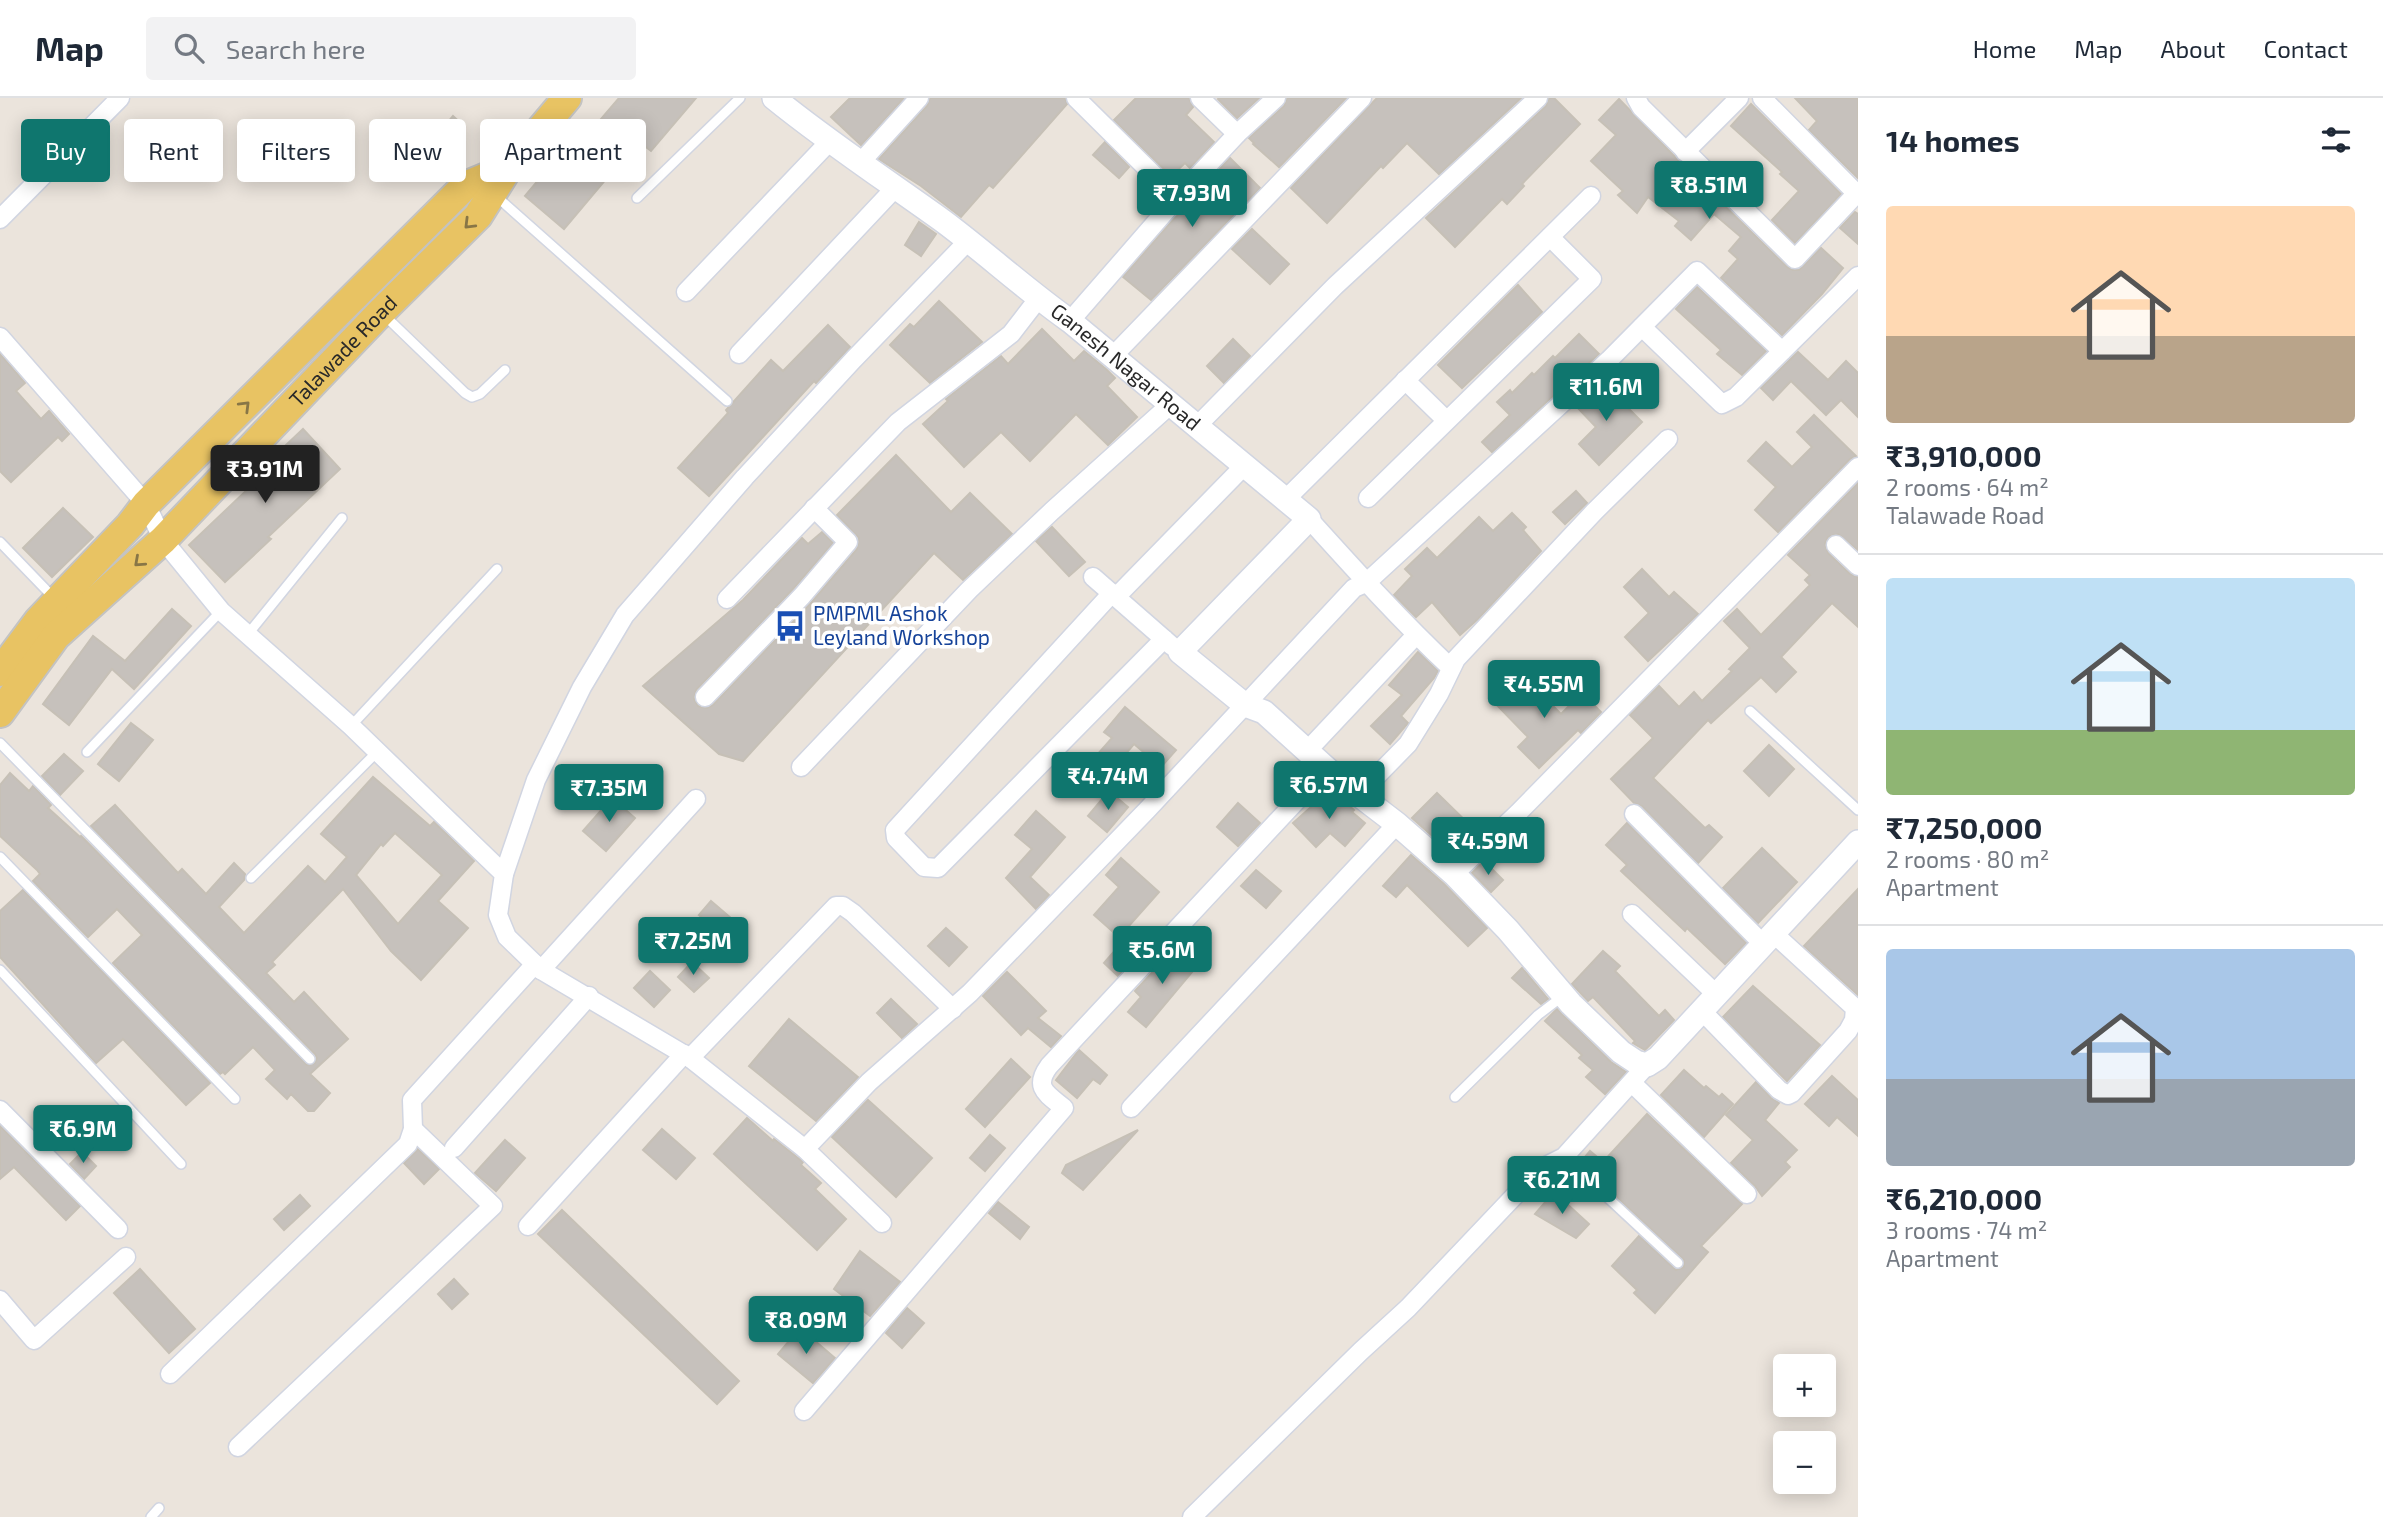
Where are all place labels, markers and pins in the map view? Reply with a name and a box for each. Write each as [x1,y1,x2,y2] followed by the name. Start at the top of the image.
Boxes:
[1652,162,1766,221] pin: ₹8.51M
[1135,170,1249,229] pin: ₹7.93M
[1549,364,1663,423] pin: ₹11.6M
[208,446,322,505] pin: ₹3.91M
[813,600,990,649] place label: PMPML Ashok Leyland Workshop
[773,609,807,643] bus stop icon: PMPML Ashok Leyland Workshop
[1487,660,1601,720] pin: ₹4.55M
[1051,752,1165,812] pin: ₹4.74M
[1272,762,1386,821] pin: ₹6.57M
[552,764,666,824] pin: ₹7.35M
[1431,818,1545,877] pin: ₹4.59M
[636,918,750,977] pin: ₹7.25M
[1113,926,1211,986] pin: ₹5.6M
[34,1105,132,1165] pin: ₹6.9M
[1505,1156,1619,1216] pin: ₹6.21M
[749,1296,863,1356] pin: ₹8.09M

